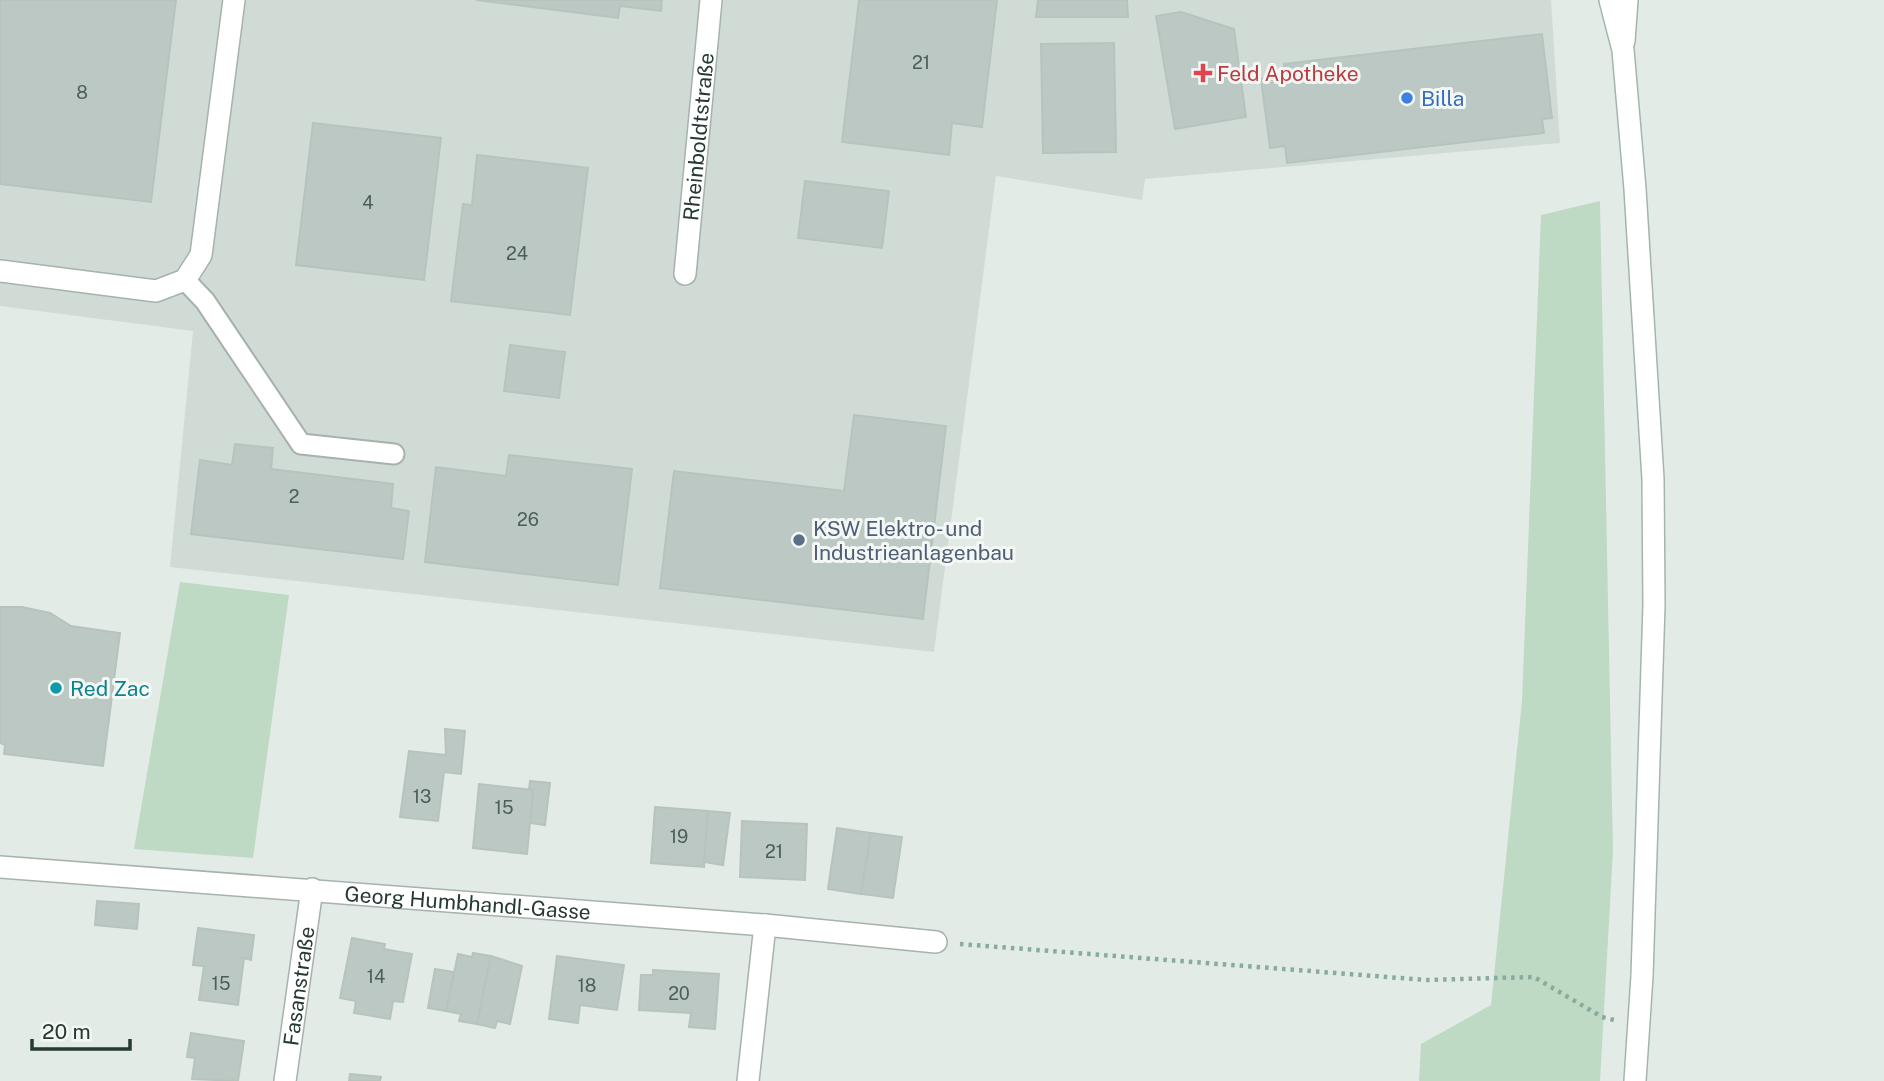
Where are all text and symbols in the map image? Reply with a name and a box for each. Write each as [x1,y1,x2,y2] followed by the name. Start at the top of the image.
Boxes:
[678,51,718,222] street label: Rheinboldtstraße
[912,52,930,73] house number: 21
[1217,61,1359,86] place label: Feld Apotheke
[1195,65,1211,81] marker: Feld Apotheke
[76,82,88,103] house number: 8
[1421,86,1464,111] place label: Billa
[1399,90,1415,106] marker: Billa
[362,192,374,213] house number: 4
[506,243,528,264] house number: 24
[289,486,299,507] house number: 2
[517,509,539,530] house number: 26
[813,516,1014,565] place label: KSW Elektro- und Industrieanlagenbau
[791,532,807,548] marker: KSW Elektro- und Industrieanlagenbau
[70,676,150,701] place label: Red Zac
[48,680,64,696] marker: Red Zac
[413,786,431,807] house number: 13
[495,797,513,818] house number: 15
[670,826,688,847] house number: 19
[765,841,783,862] house number: 21
[344,881,592,924] street label: Georg Humbhandl-Gasse
[278,925,319,1047] street label: Fasanstraße
[367,966,385,987] house number: 14
[212,973,230,994] house number: 15
[578,975,596,996] house number: 18
[668,983,690,1004] house number: 20
[32,1007,130,1052] scale bar
[42,1019,91,1044] text: 20 m

